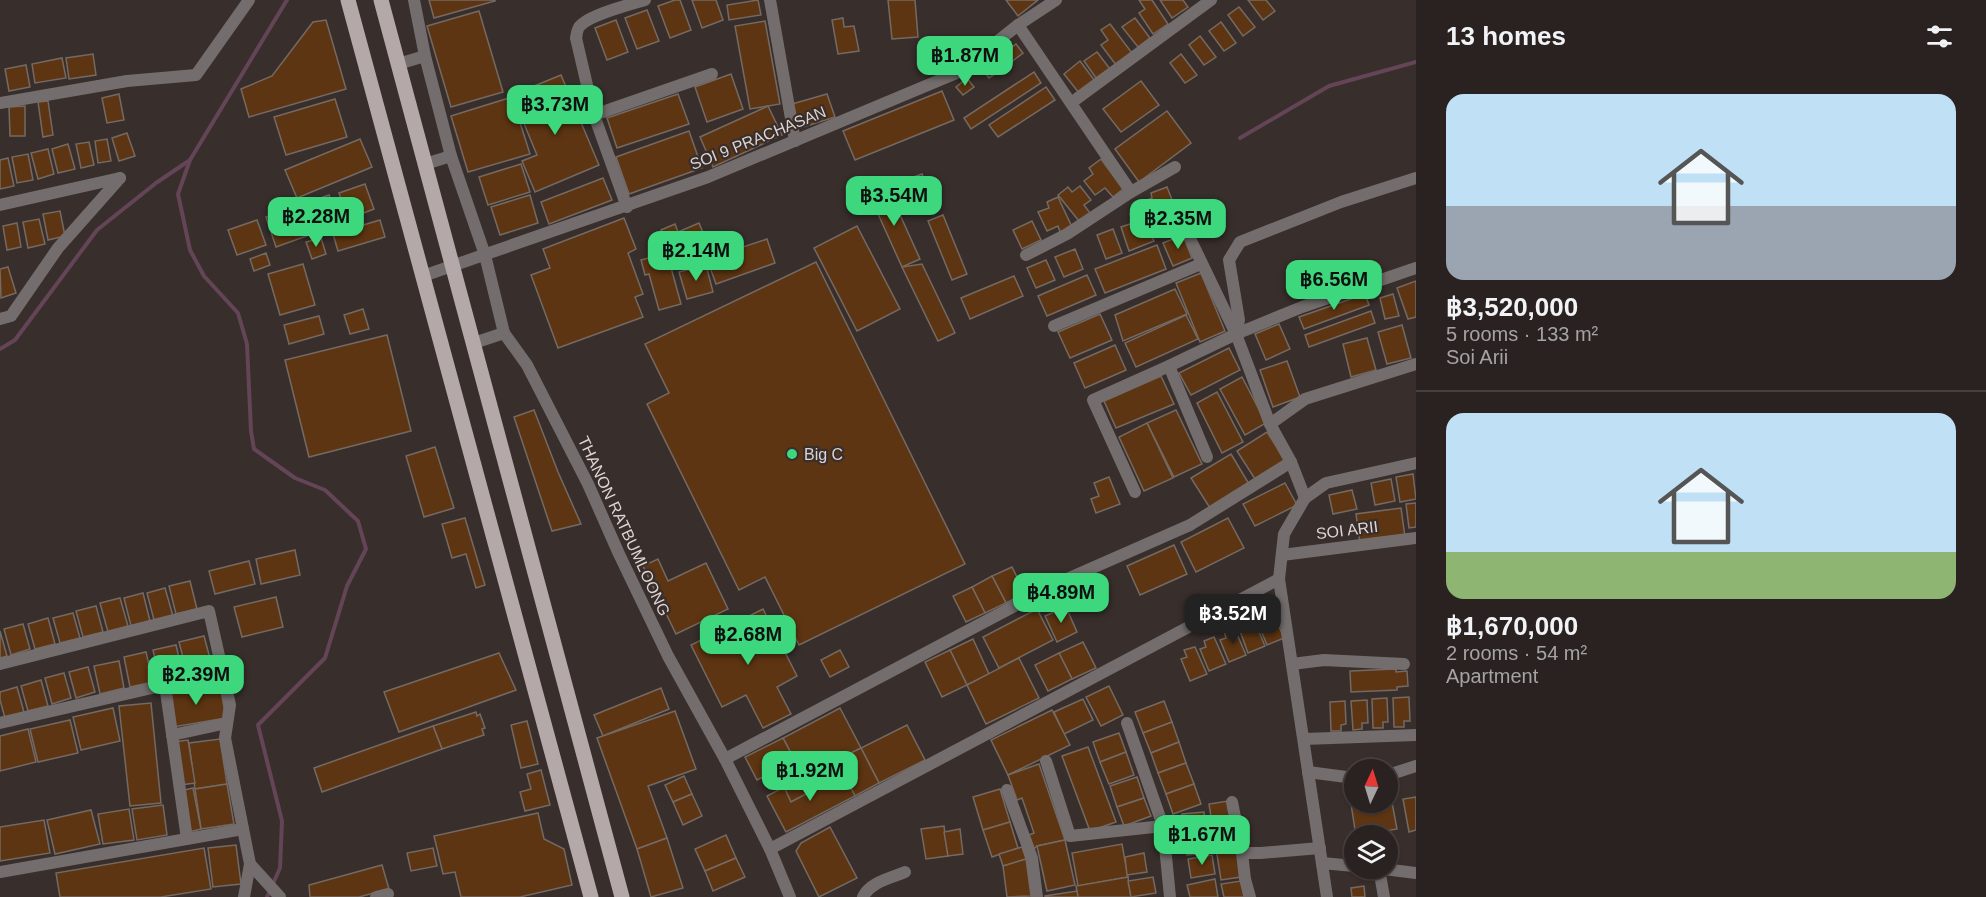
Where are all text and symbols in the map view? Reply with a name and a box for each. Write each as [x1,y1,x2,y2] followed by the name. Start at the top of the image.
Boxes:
[1923,20,1956,53] icon: filters
[1446,21,1566,51] text: 13 homes
[916,36,1014,87] pin: ฿1.87M
[931,44,999,66] text: ฿1.87M
[506,85,604,136] pin: ฿3.73M
[521,93,589,115] text: ฿3.73M
[688,103,828,173] street label: SOI 9 PRACHASAN
[1647,133,1755,241] icon: home
[845,176,943,227] pin: ฿3.54M
[860,184,928,206] text: ฿3.54M
[267,197,365,248] pin: ฿2.28M
[1129,199,1227,250] pin: ฿2.35M
[282,205,350,227] text: ฿2.28M
[1144,207,1212,229] text: ฿2.35M
[647,231,745,282] pin: ฿2.14M
[662,239,730,261] text: ฿2.14M
[1285,260,1383,311] pin: ฿6.56M
[1300,268,1368,290] text: ฿6.56M
[1446,292,1578,322] text: ฿3,520,000
[1446,323,1598,345] text: 5 rooms · 133 m²
[1446,346,1508,368] text: Soi Arii
[575,434,673,618] street label: THANON RATBUMLOONG
[804,446,843,463] place label: Big C
[785,447,799,461] marker: Big C
[1647,452,1755,560] icon: home
[1315,518,1379,542] street label: SOI ARII
[1012,573,1110,624] pin: ฿4.89M
[1027,581,1095,603] text: ฿4.89M
[1184,594,1282,645] pin: ฿3.52M
[1199,602,1267,624] text: ฿3.52M
[1446,611,1578,641] text: ฿1,670,000
[699,615,797,666] pin: ฿2.68M
[714,623,782,645] text: ฿2.68M
[1446,642,1587,664] text: 2 rooms · 54 m²
[147,655,245,706] pin: ฿2.39M
[162,663,230,685] text: ฿2.39M
[1446,665,1538,687] text: Apartment
[761,751,859,802] pin: ฿1.92M
[776,759,844,781] text: ฿1.92M
[1344,759,1398,813] north arrow
[1344,759,1398,879] map controls
[1153,815,1251,866] pin: ฿1.67M
[1168,823,1236,845] text: ฿1.67M
[1344,825,1398,879] button: layers

